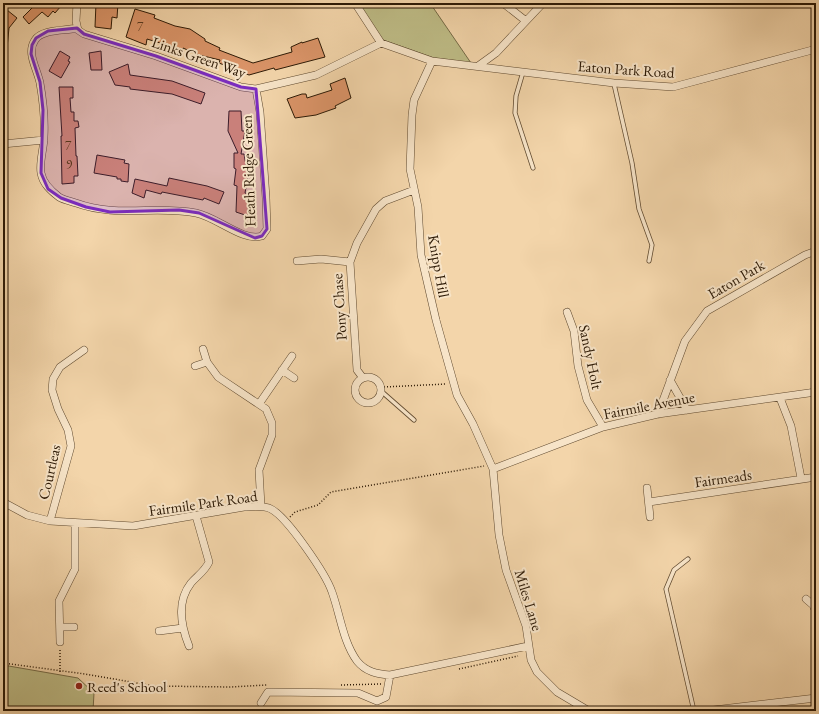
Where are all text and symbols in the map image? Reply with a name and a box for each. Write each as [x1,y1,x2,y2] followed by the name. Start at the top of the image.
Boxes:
[137,18,144,35] house number: 7
[149,32,249,82] street label: Links Green Way
[577,56,675,82] street label: Eaton Park Road
[237,115,259,227] street label: Heath Ridge Green
[65,137,72,154] house number: 7
[66,156,73,173] house number: 9
[424,233,454,299] street label: Knipp Hill
[704,255,769,303] street label: Eaton Park
[327,273,351,341] street label: Pony Chase
[575,323,607,391] street label: Sandy Holt
[602,387,696,423] street label: Fairmile Avenue
[33,442,65,501] street label: Courtleas
[693,465,753,491] street label: Fairmeads
[147,486,259,520] street label: Fairmile Park Road
[511,567,547,633] street label: Miles Lane
[87,677,167,696] place label: Reed's School
[74,681,84,691] marker: Reed's School

